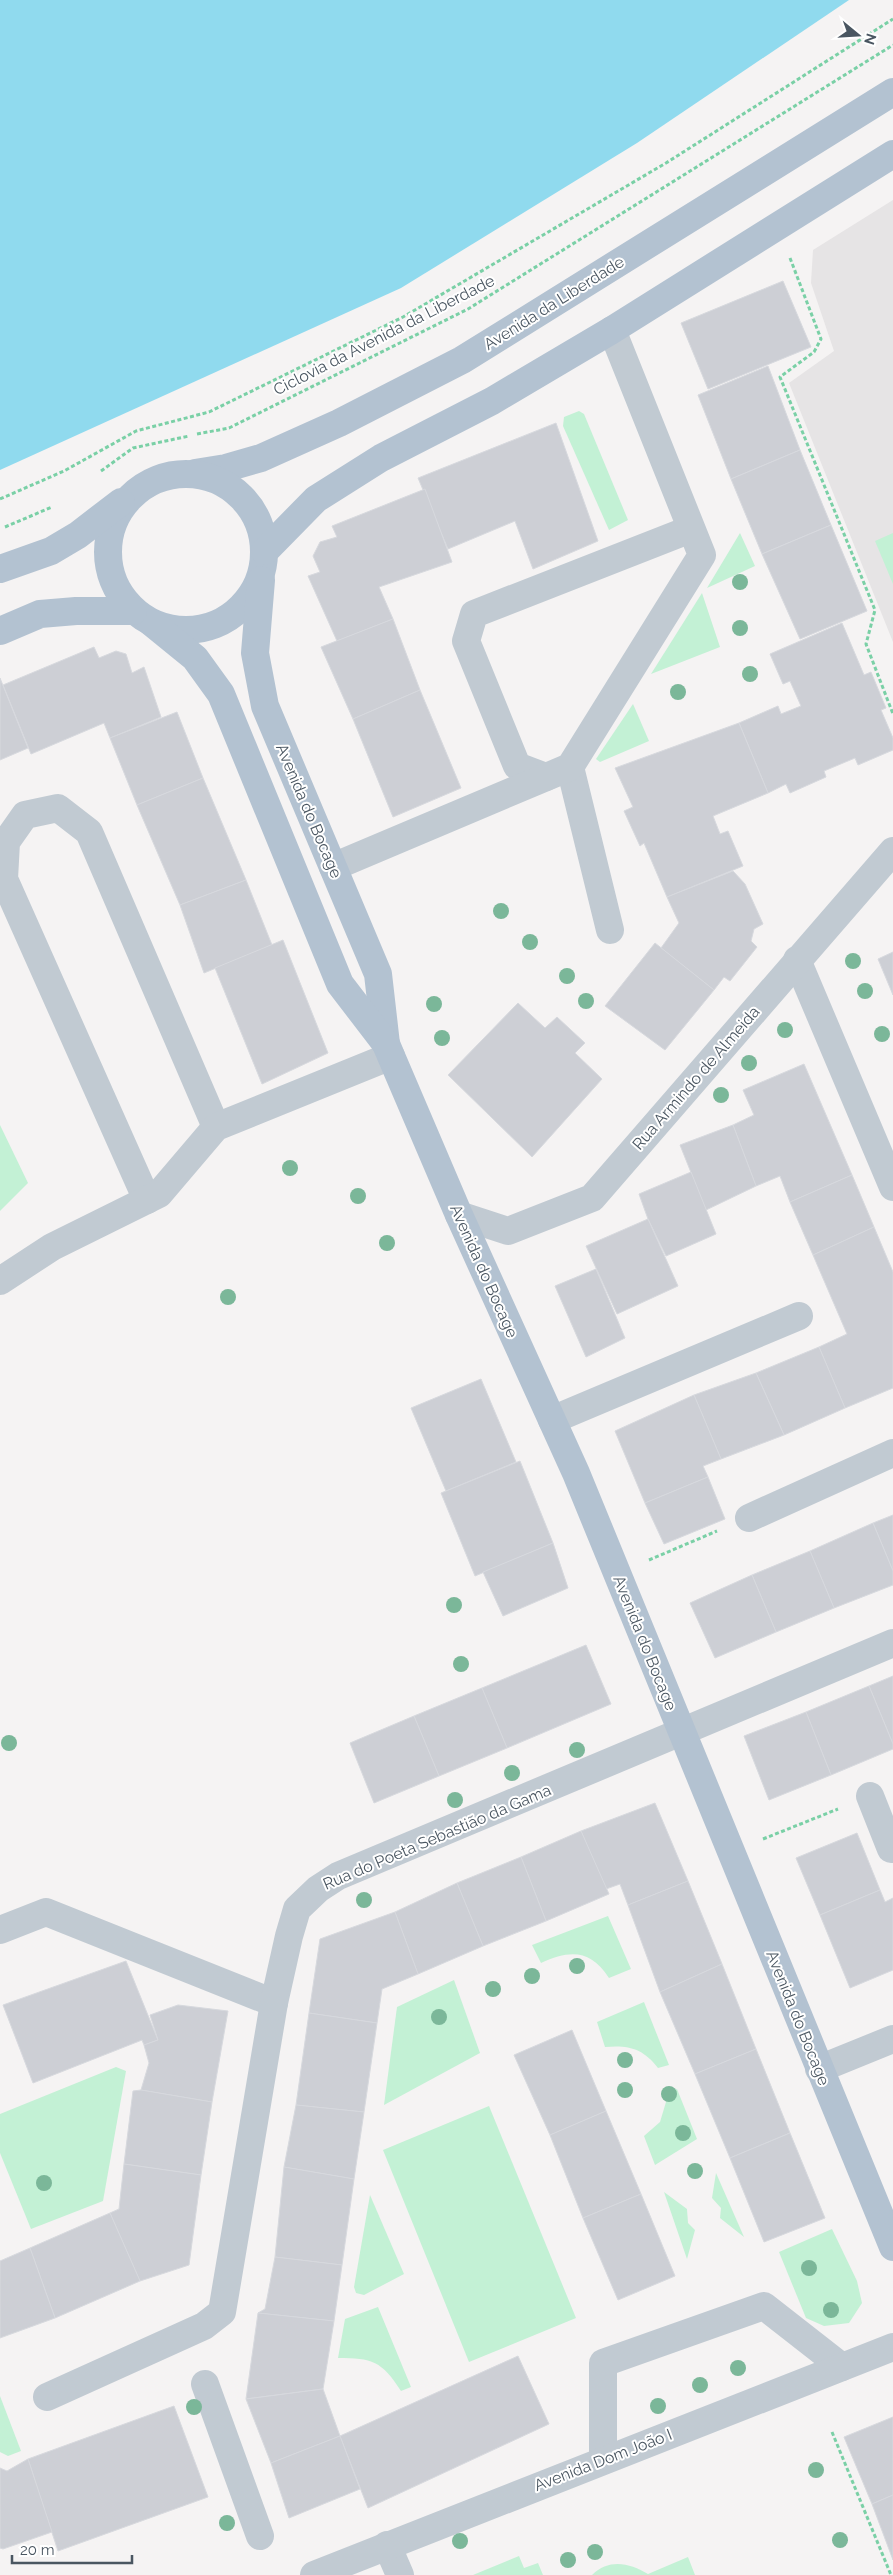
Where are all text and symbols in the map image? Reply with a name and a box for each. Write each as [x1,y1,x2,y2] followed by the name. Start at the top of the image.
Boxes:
[833,10,883,60] north arrow
[861,31,880,47] text: N
[480,252,628,354] street label: Avenida da Liberdade
[270,271,498,399] street label: Ciclovia da Avenida da Liberdade
[272,741,346,881] street label: Avenida do Bocage
[628,1002,764,1154] street label: Rua Armindo de Almeida
[446,1201,522,1341] street label: Avenida do Bocage
[609,1573,681,1713] street label: Avenida do Bocage
[320,1780,554,1894] street label: Rua do Poeta Sebastião da Gama
[762,1948,834,2088] street label: Avenida do Bocage
[531,2425,675,2495] street label: Avenida Dom João I
[12,2532,132,2564] scale bar
[20,2541,55,2559] text: 20 m

